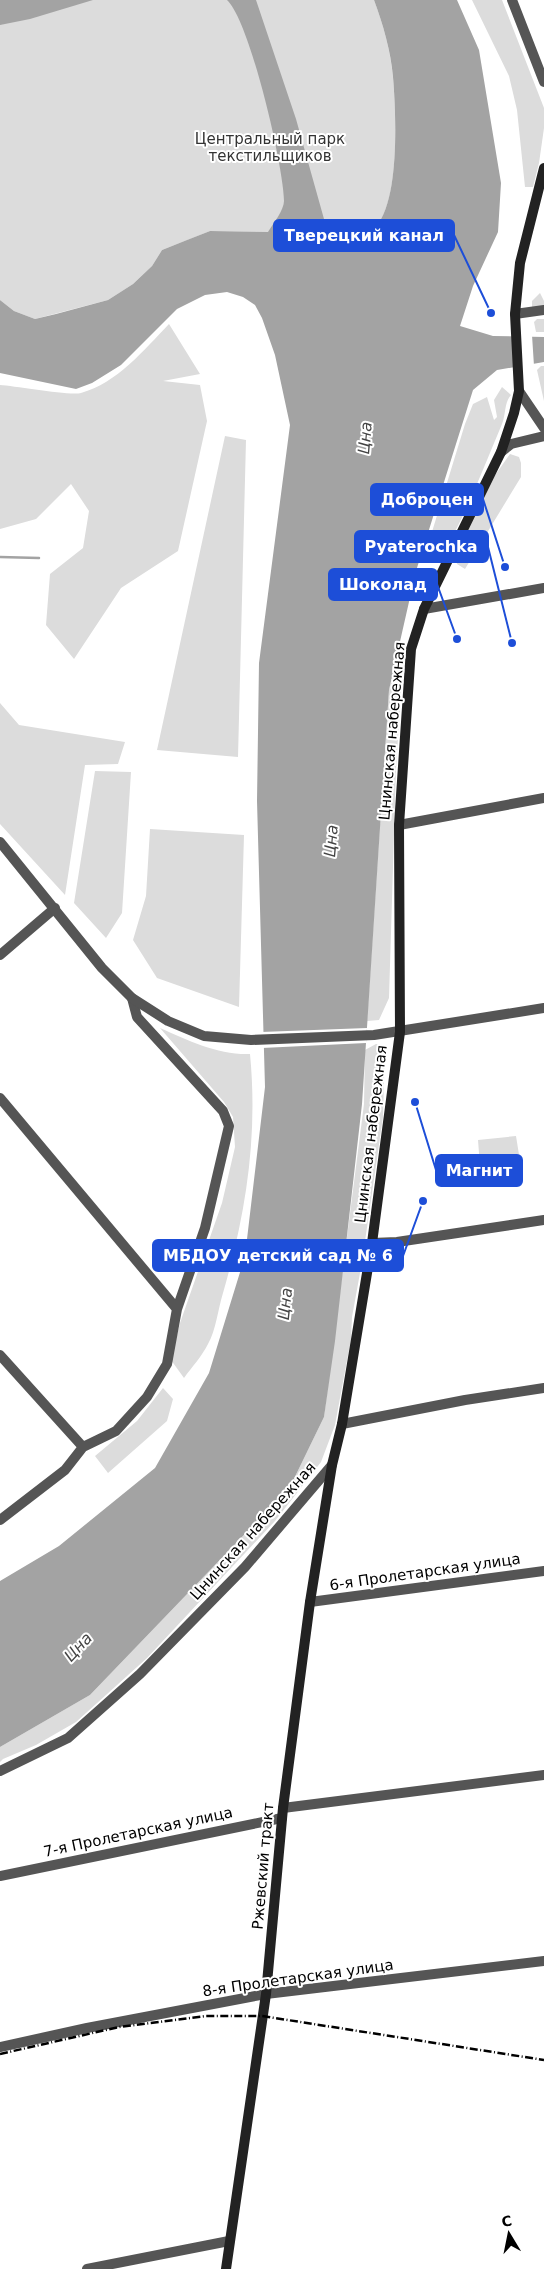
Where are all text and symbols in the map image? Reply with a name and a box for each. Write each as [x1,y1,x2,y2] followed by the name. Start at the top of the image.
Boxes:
[195,130,345,165] park label: Центральный парк текстильщиков
[274,220,454,251] callout: Тверецкий канал
[284,226,444,245] text: Тверецкий канал
[354,421,376,455] water label: Цна
[371,484,483,515] callout: Доброцен
[381,490,473,509] text: Доброцен
[355,531,488,562] callout: Pyaterochka
[365,537,477,556] text: Pyaterochka
[329,569,437,600] callout: Шоколад
[339,575,427,594] text: Шоколад
[375,641,409,821] street label: Цнинская набережная
[320,824,342,858] water label: Цна
[351,1044,391,1224] street label: Цнинская набережная
[436,1155,522,1186] callout: Магнит
[446,1161,513,1180] text: Магнит
[153,1240,403,1271] callout: МБДОУ детский сад № 6
[163,1246,393,1265] text: МБДОУ детский сад № 6
[274,1287,296,1321] water label: Цна
[186,1458,320,1604] street label: Цнинская набережная
[328,1550,522,1594] street label: 6-я Пролетарская улица
[60,1629,96,1665] water label: Цна
[248,1801,278,1930] street label: Ржевский тракт
[42,1803,234,1861] street label: 7-я Пролетарская улица
[201,1956,395,2000] street label: 8-я Пролетарская улица
[484,2209,534,2259] north arrow
[500,2212,513,2230] text: С

